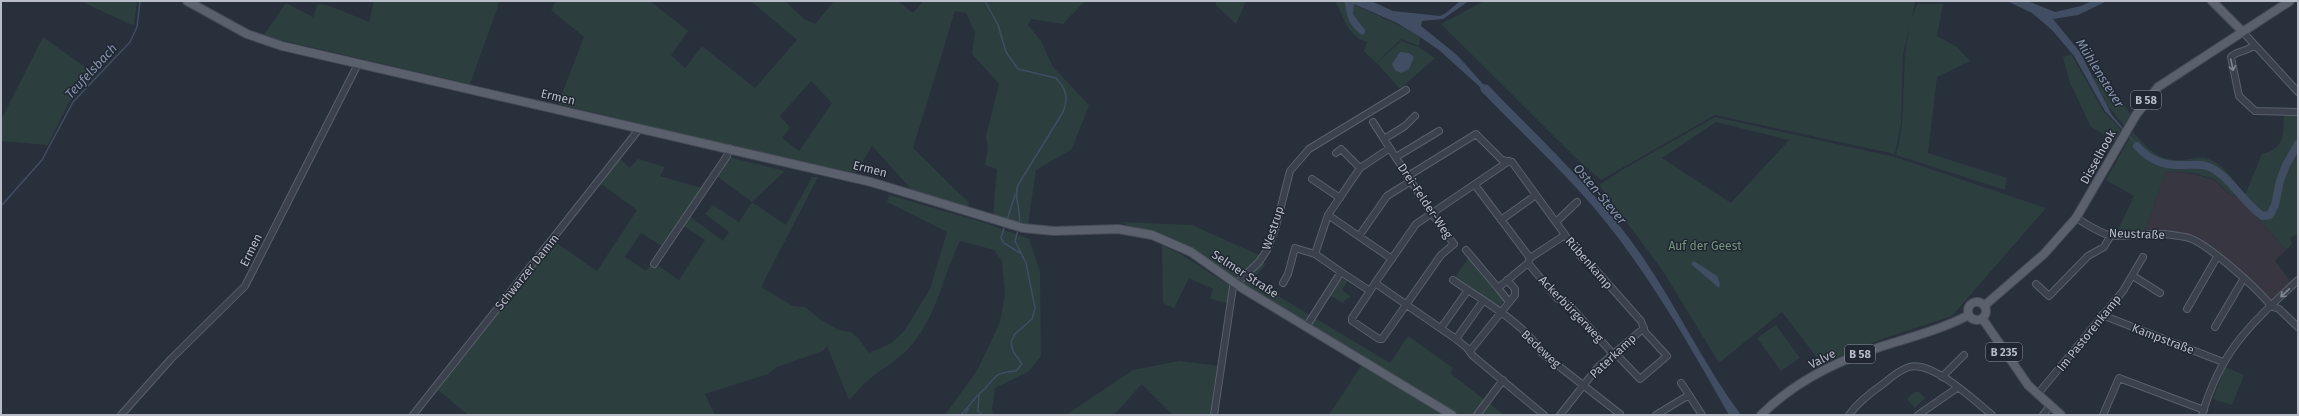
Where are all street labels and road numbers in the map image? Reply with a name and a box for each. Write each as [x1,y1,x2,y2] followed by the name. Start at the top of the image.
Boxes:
[539,86,577,108] street label: Ermen
[2131,91,2161,109] road number: B 58
[2077,127,2119,186] street label: Disselhook
[851,158,889,180] street label: Ermen
[1395,161,1456,242] street label: Drei-Felder-Weg
[1259,204,1287,252] street label: Westrup
[2109,226,2165,242] street label: Neustraße
[237,231,265,269] street label: Ermen
[492,231,562,313] street label: Schwarzer Damm
[1562,234,1616,292] street label: Rübenkamp
[1209,247,1281,301] street label: Selmer Straße
[1536,273,1607,346] street label: Ackerbürgerweg
[2054,292,2124,374] street label: Im Pastorenkamp
[2130,321,2196,357] street label: Kampstraße
[1518,327,1564,371] street label: Bedeweg
[1587,331,1639,381] street label: Paterkamp
[1986,343,2022,361] road number: B 235
[1845,345,1875,363] road number: B 58
[1806,346,1838,372] street label: Valve

